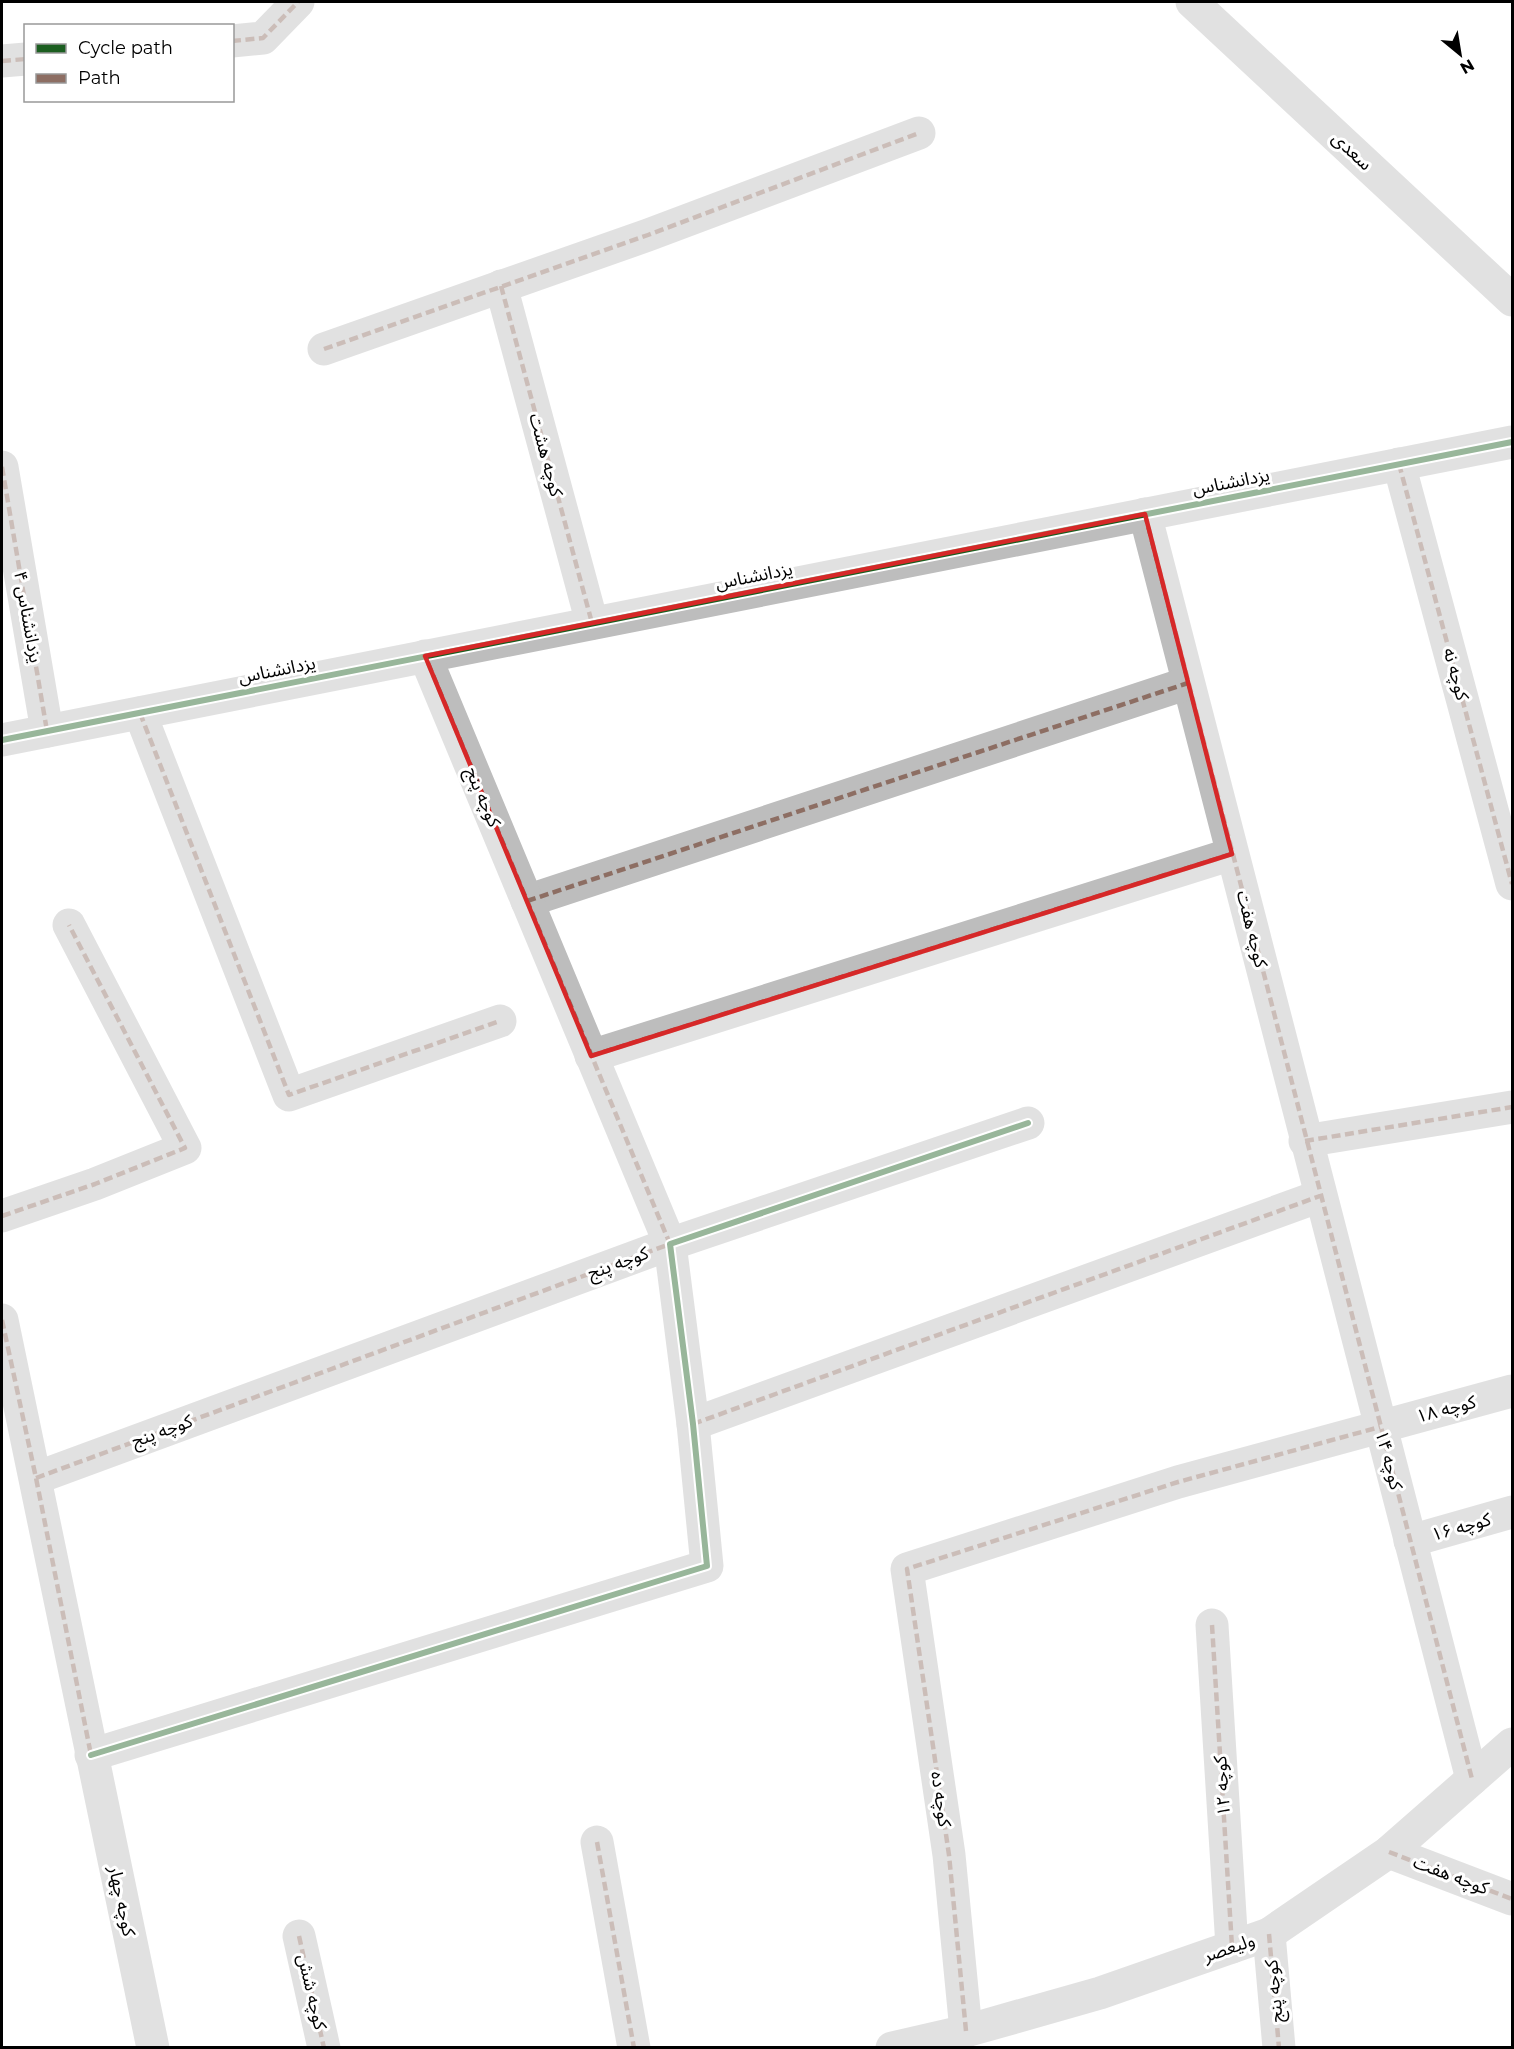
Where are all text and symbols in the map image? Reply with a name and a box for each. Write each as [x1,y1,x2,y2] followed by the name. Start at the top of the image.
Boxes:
[24,24,234,102] legend
[1430,24,1490,84] north arrow
[78,37,173,59] text: Cycle path
[1457,55,1478,78] text: N
[78,67,121,89] text: Path
[1327,127,1377,175] street label: سعدی
[524,411,568,500] street label: کوچه هشت
[1191,464,1271,500] street label: یزدانشناس
[714,558,794,594] street label: یزدانشناس
[9,569,47,665] street label: یزدانشناس ۴
[1438,645,1474,703] street label: کوچه نه
[237,652,317,688] street label: یزدانشناس
[459,764,506,832] street label: کوچه پنج
[1232,888,1272,971] street label: کوچه هفت
[585,1242,653,1286] street label: کوچه پنج
[1414,1390,1479,1428] street label: کوچه ۱۸
[129,1410,197,1454] street label: کوچه پنج
[1370,1428,1408,1493] street label: کوچه ۱۴
[1429,1508,1494,1546] street label: کوچه ۱۶
[1209,1754,1235,1817] street label: کوچه ۱۲
[926,1770,956,1829] street label: کوچه ده
[1410,1851,1492,1900] street label: کوچه هفت
[104,1863,140,1939] street label: کوچه چهار
[1199,1929,1258,1967] street label: ولیعصر
[293,1952,332,2033] street label: کوچه شش
[1260,1958,1290,2023] street label: کوچه پنج

